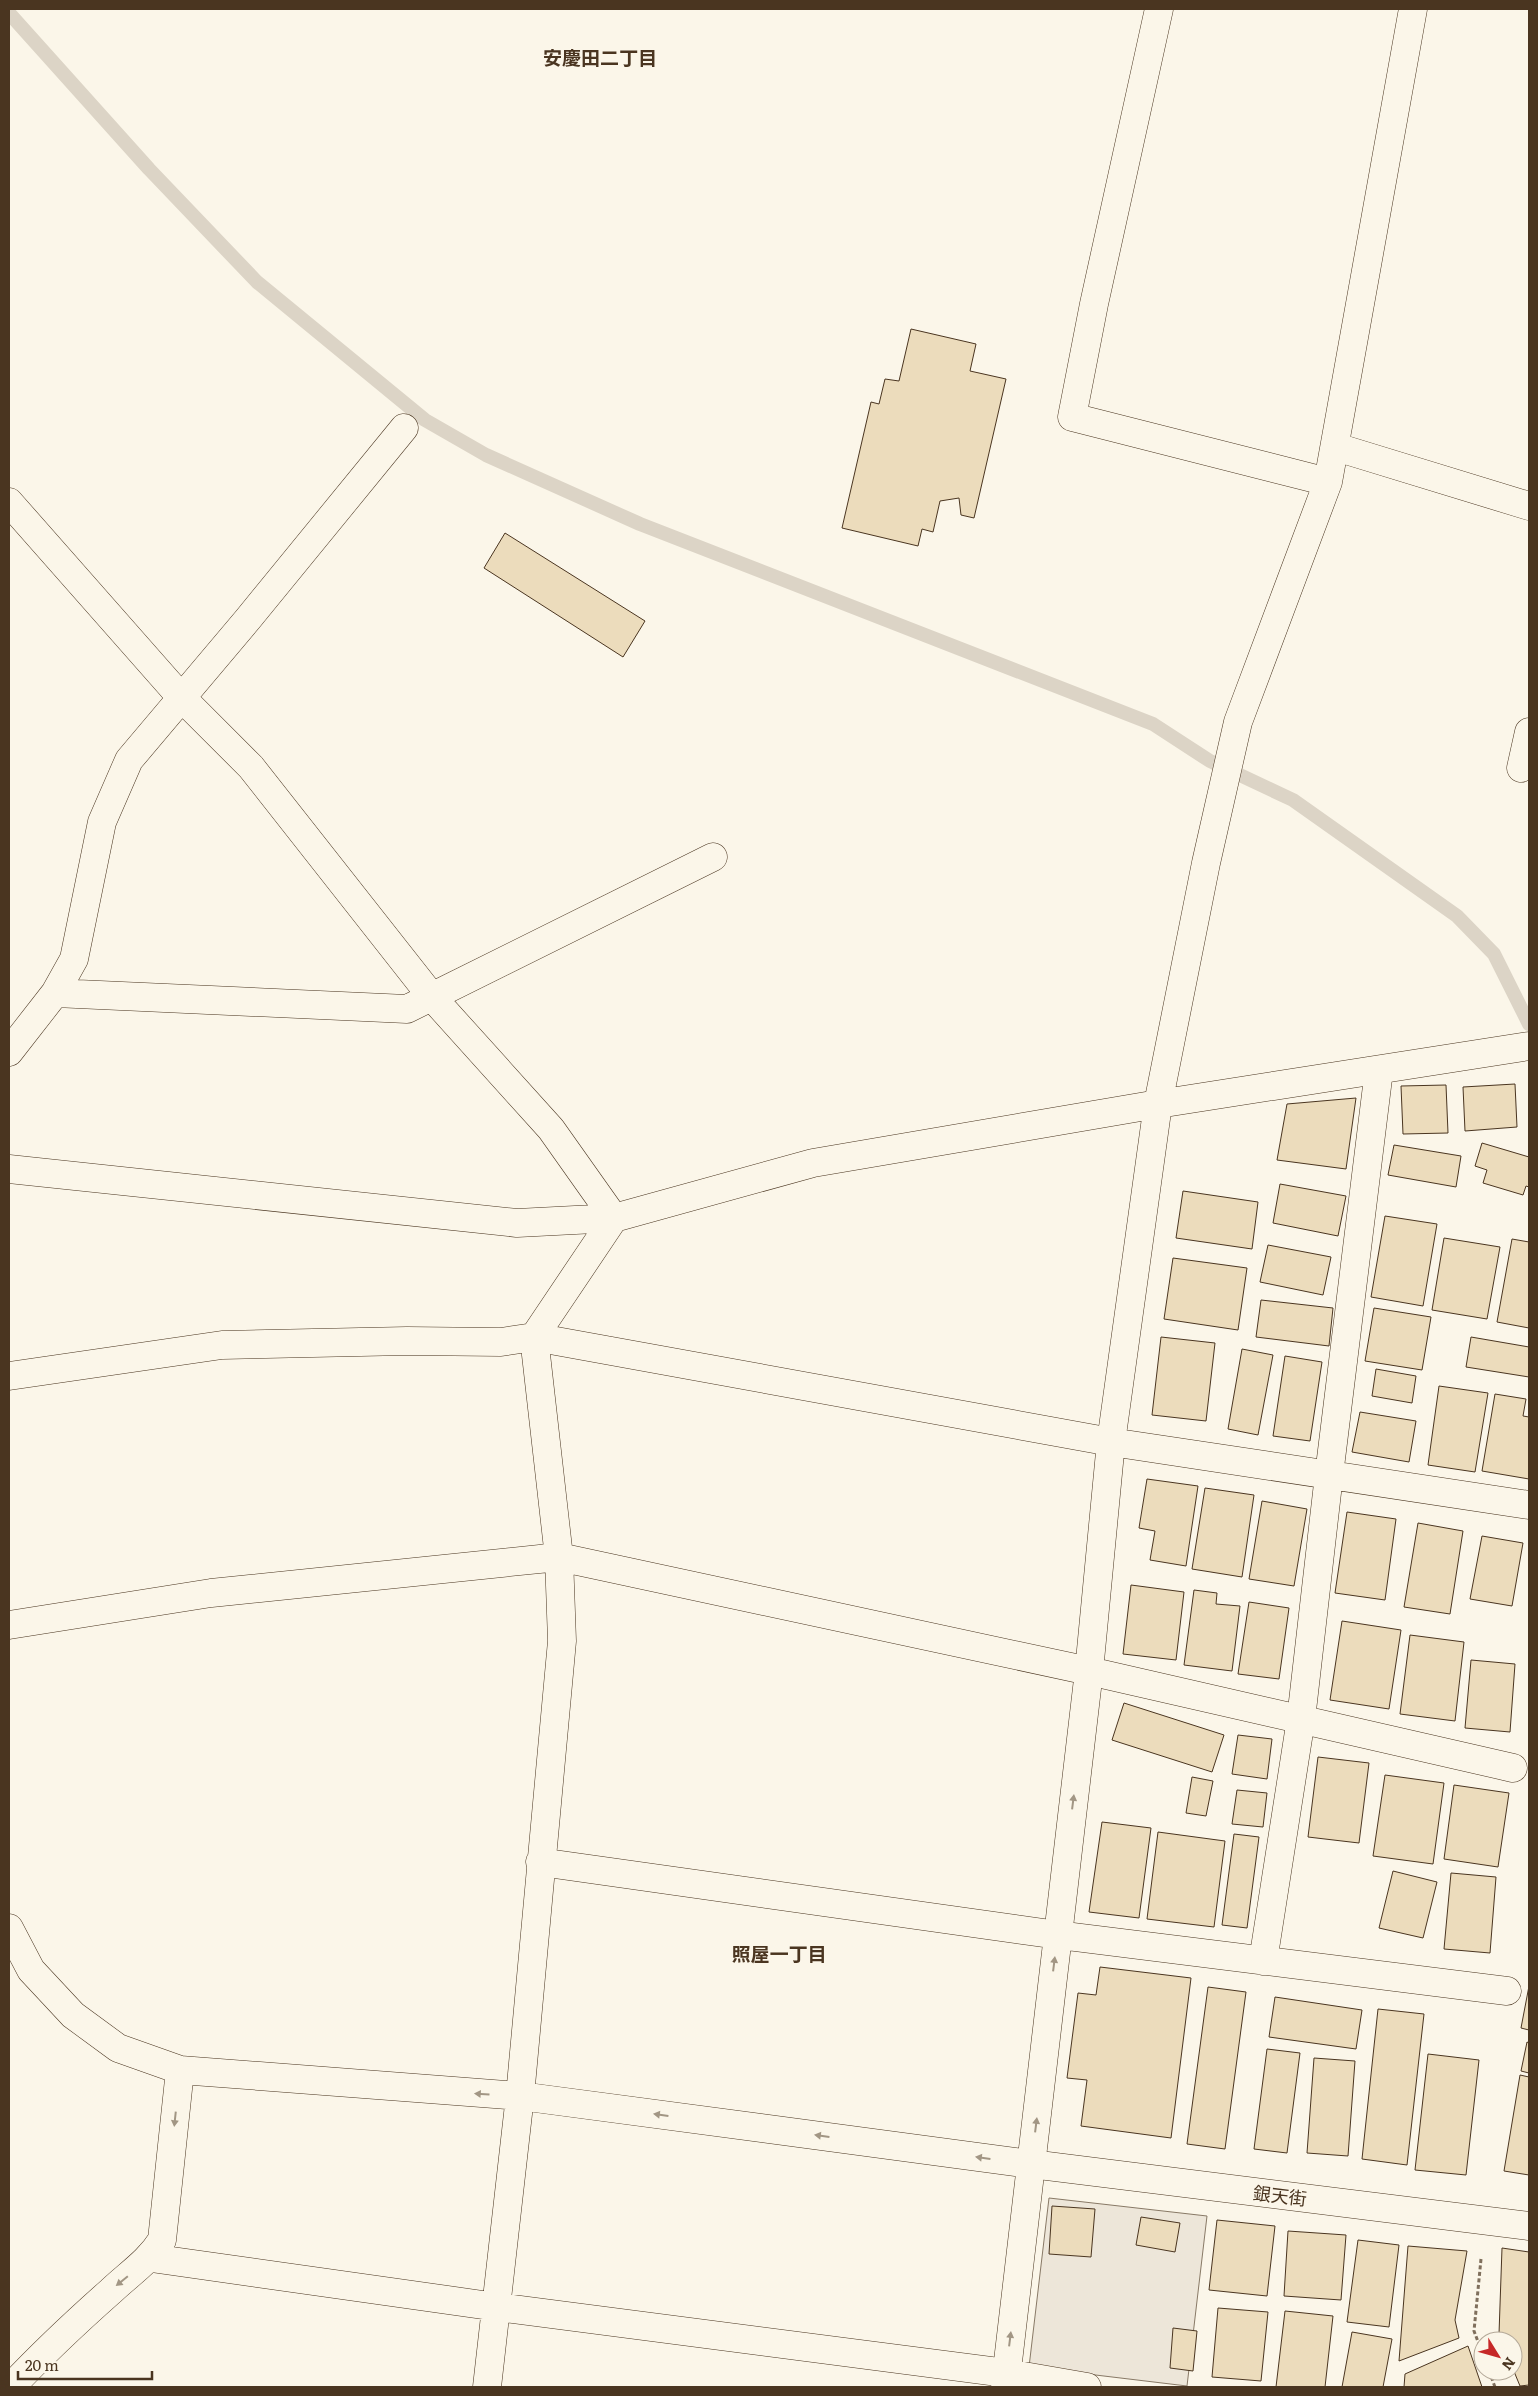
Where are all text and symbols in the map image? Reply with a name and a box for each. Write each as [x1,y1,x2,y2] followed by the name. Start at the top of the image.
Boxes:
[543,43,657,71] district label: 安慶田二丁目
[1069,1794,1077,1810] one-way arrow
[731,1939,827,1967] district label: 照屋一丁目
[1050,1956,1058,1972] one-way arrow
[474,2089,490,2097] one-way arrow
[171,2111,179,2127] one-way arrow
[652,2111,668,2119] one-way arrow
[1032,2117,1040,2133] one-way arrow
[813,2132,829,2140] one-way arrow
[974,2154,990,2162] one-way arrow
[1252,2178,1308,2212] street label: 銀天街
[116,2276,129,2287] one-way arrow
[1006,2331,1014,2347] one-way arrow
[1473,2331,1523,2381] north arrow
[18,2348,151,2380] scale bar
[25,2353,59,2376] text: 20 m
[1498,2354,1521,2375] text: N

